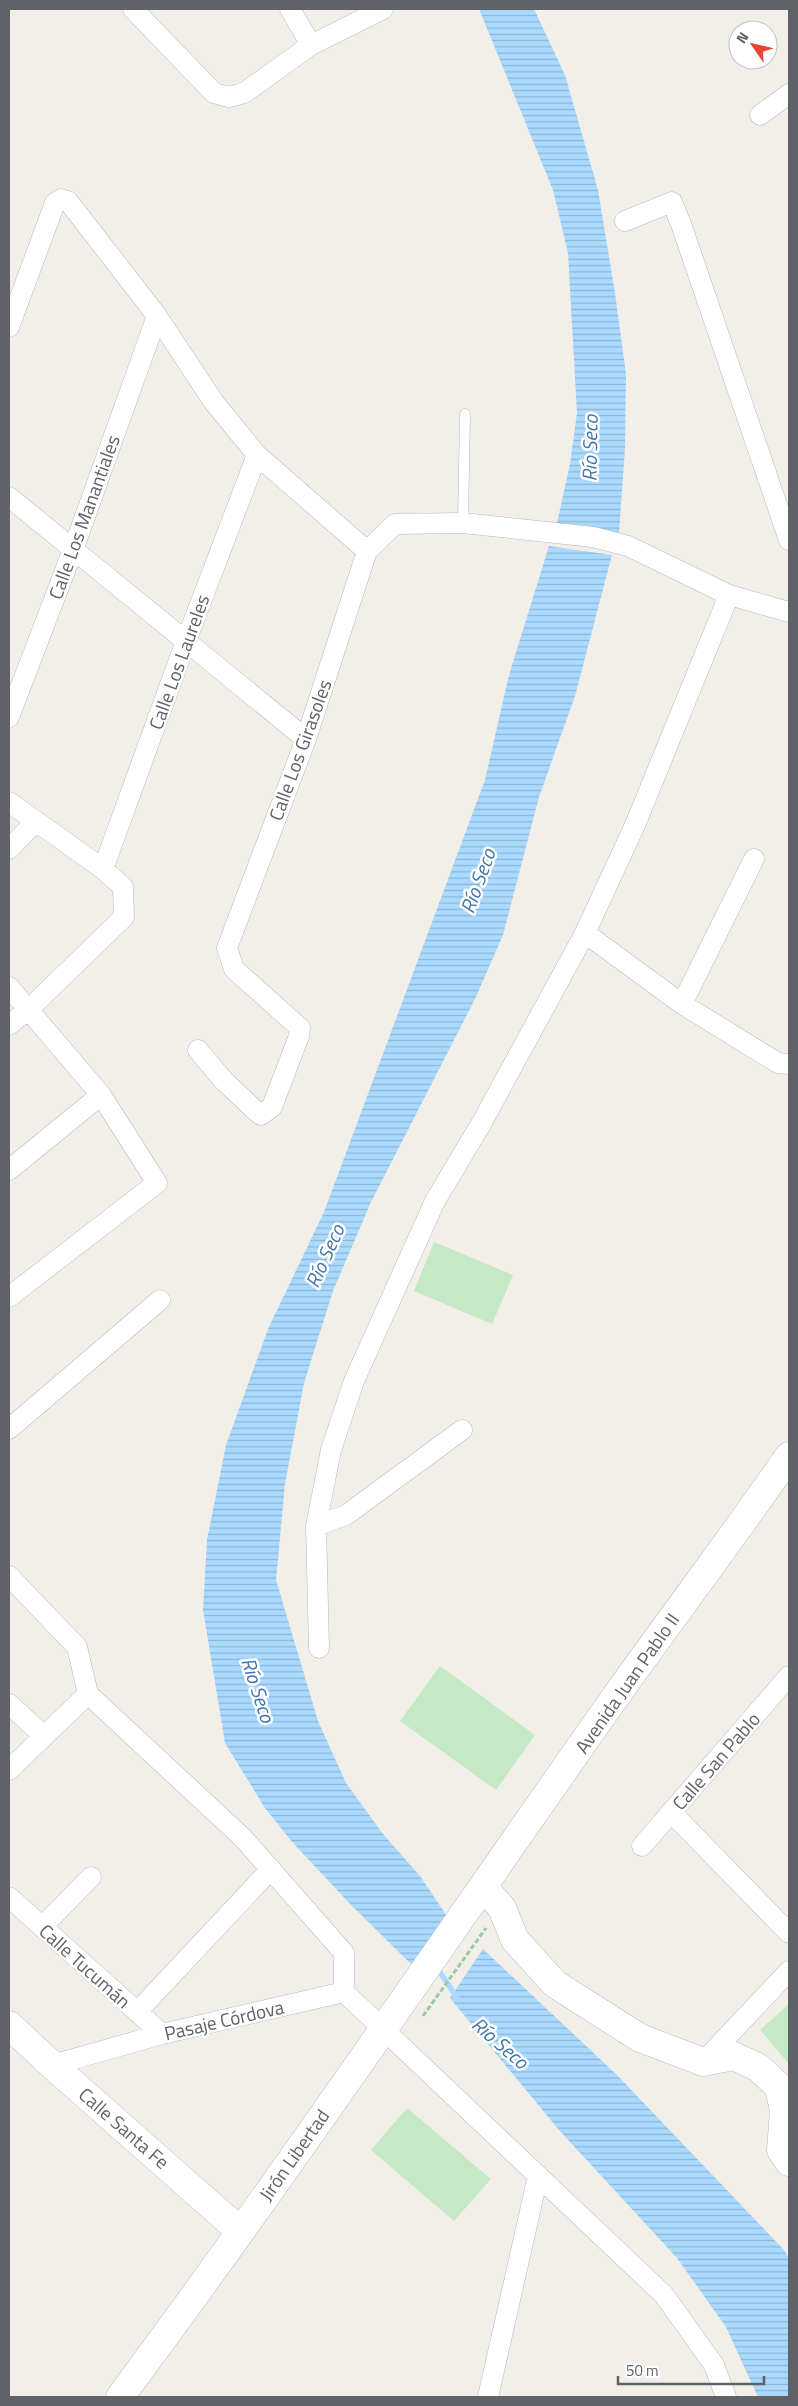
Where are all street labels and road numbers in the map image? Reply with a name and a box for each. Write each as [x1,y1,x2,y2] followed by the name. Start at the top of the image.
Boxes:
[40,430,127,603] street label: Calle Los Manantiales
[141,590,216,733] street label: Calle Los Laureles
[261,675,339,824] street label: Calle Los Girasoles
[567,1606,686,1759] street label: Avenida Juan Pablo II
[665,1705,766,1816] street label: Calle San Pablo
[33,1916,138,2015] street label: Calle Tucumán
[161,1992,287,2047] street label: Pasaje Córdova
[73,2080,176,2175] street label: Calle Santa Fe
[251,2103,336,2206] street label: Jirón Libertad

